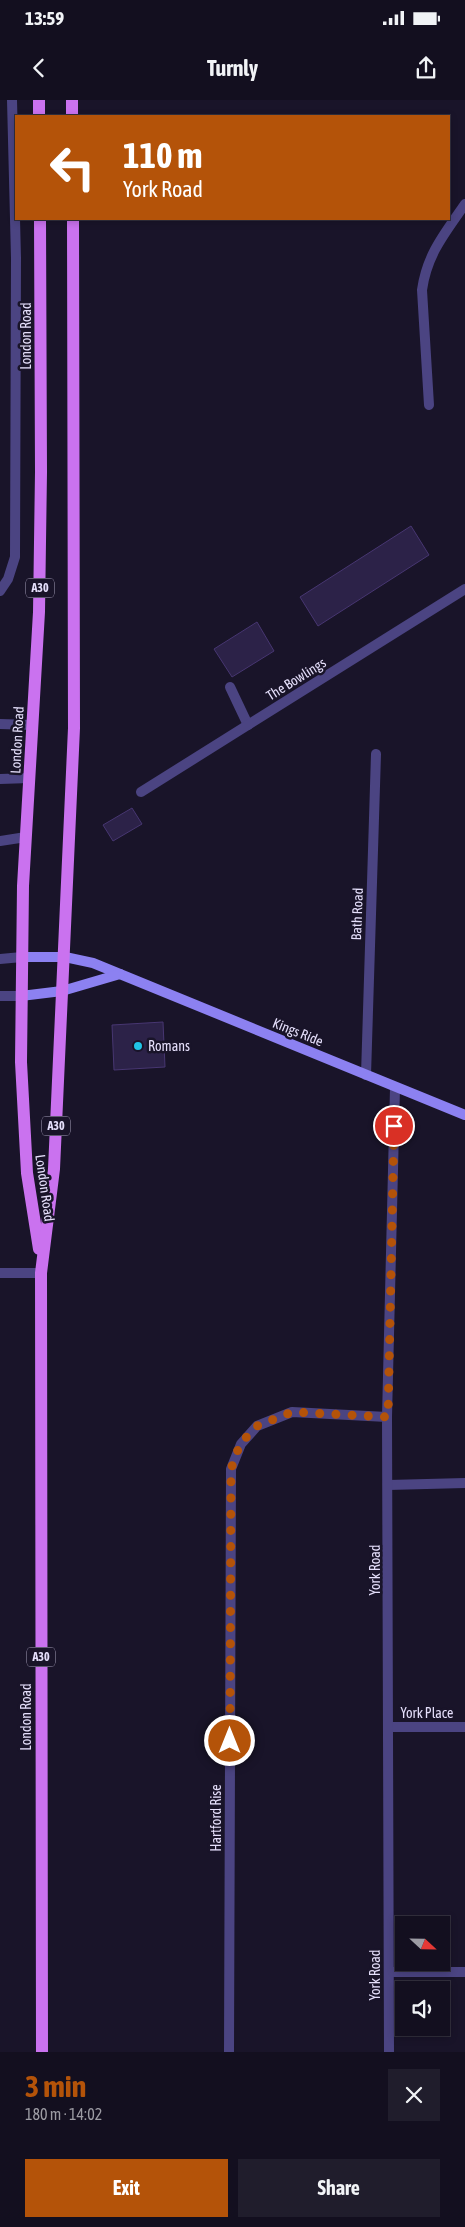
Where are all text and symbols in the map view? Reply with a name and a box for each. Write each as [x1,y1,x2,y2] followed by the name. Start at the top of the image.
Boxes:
[25,7,64,29] text: 13:59
[25,54,53,82] icon: back
[412,54,440,82] icon: share
[207,55,258,81] text: Turnly
[40,135,105,200] icon: left
[123,135,202,175] text: 110 m
[123,176,203,202] text: York Road
[18,302,34,370] street label: London Road
[26,578,54,598] road number: A30
[263,654,329,704] street label: The Bowlings
[7,706,27,774] street label: London Road
[348,887,366,941] street label: Bath Road
[270,1015,326,1049] street label: Kings Ride
[148,1038,190,1054] place label: Romans
[132,1040,144,1052] marker: Romans
[373,1105,415,1147] pin
[380,1112,408,1140] icon: arrive
[42,1116,70,1136] road number: A30
[32,1153,58,1223] street label: London Road
[367,1545,383,1595] street label: York Road
[27,1648,55,1666] road number: A30
[18,1683,34,1751] street label: London Road
[401,1705,453,1721] street label: York Place
[203,1714,255,1766] position arrow
[208,1784,224,1852] street label: Hartford Rise
[395,1916,450,1971] north arrow
[395,1916,450,2036] map controls
[367,1950,383,2000] street label: York Road
[395,1981,450,2036] button: sound
[25,2069,86,2103] text: 3 min
[388,2069,440,2121] button: close
[25,2105,102,2123] text: 180 m · 14:02
[25,2159,228,2217] button: Exit
[238,2159,440,2217] button: Share

